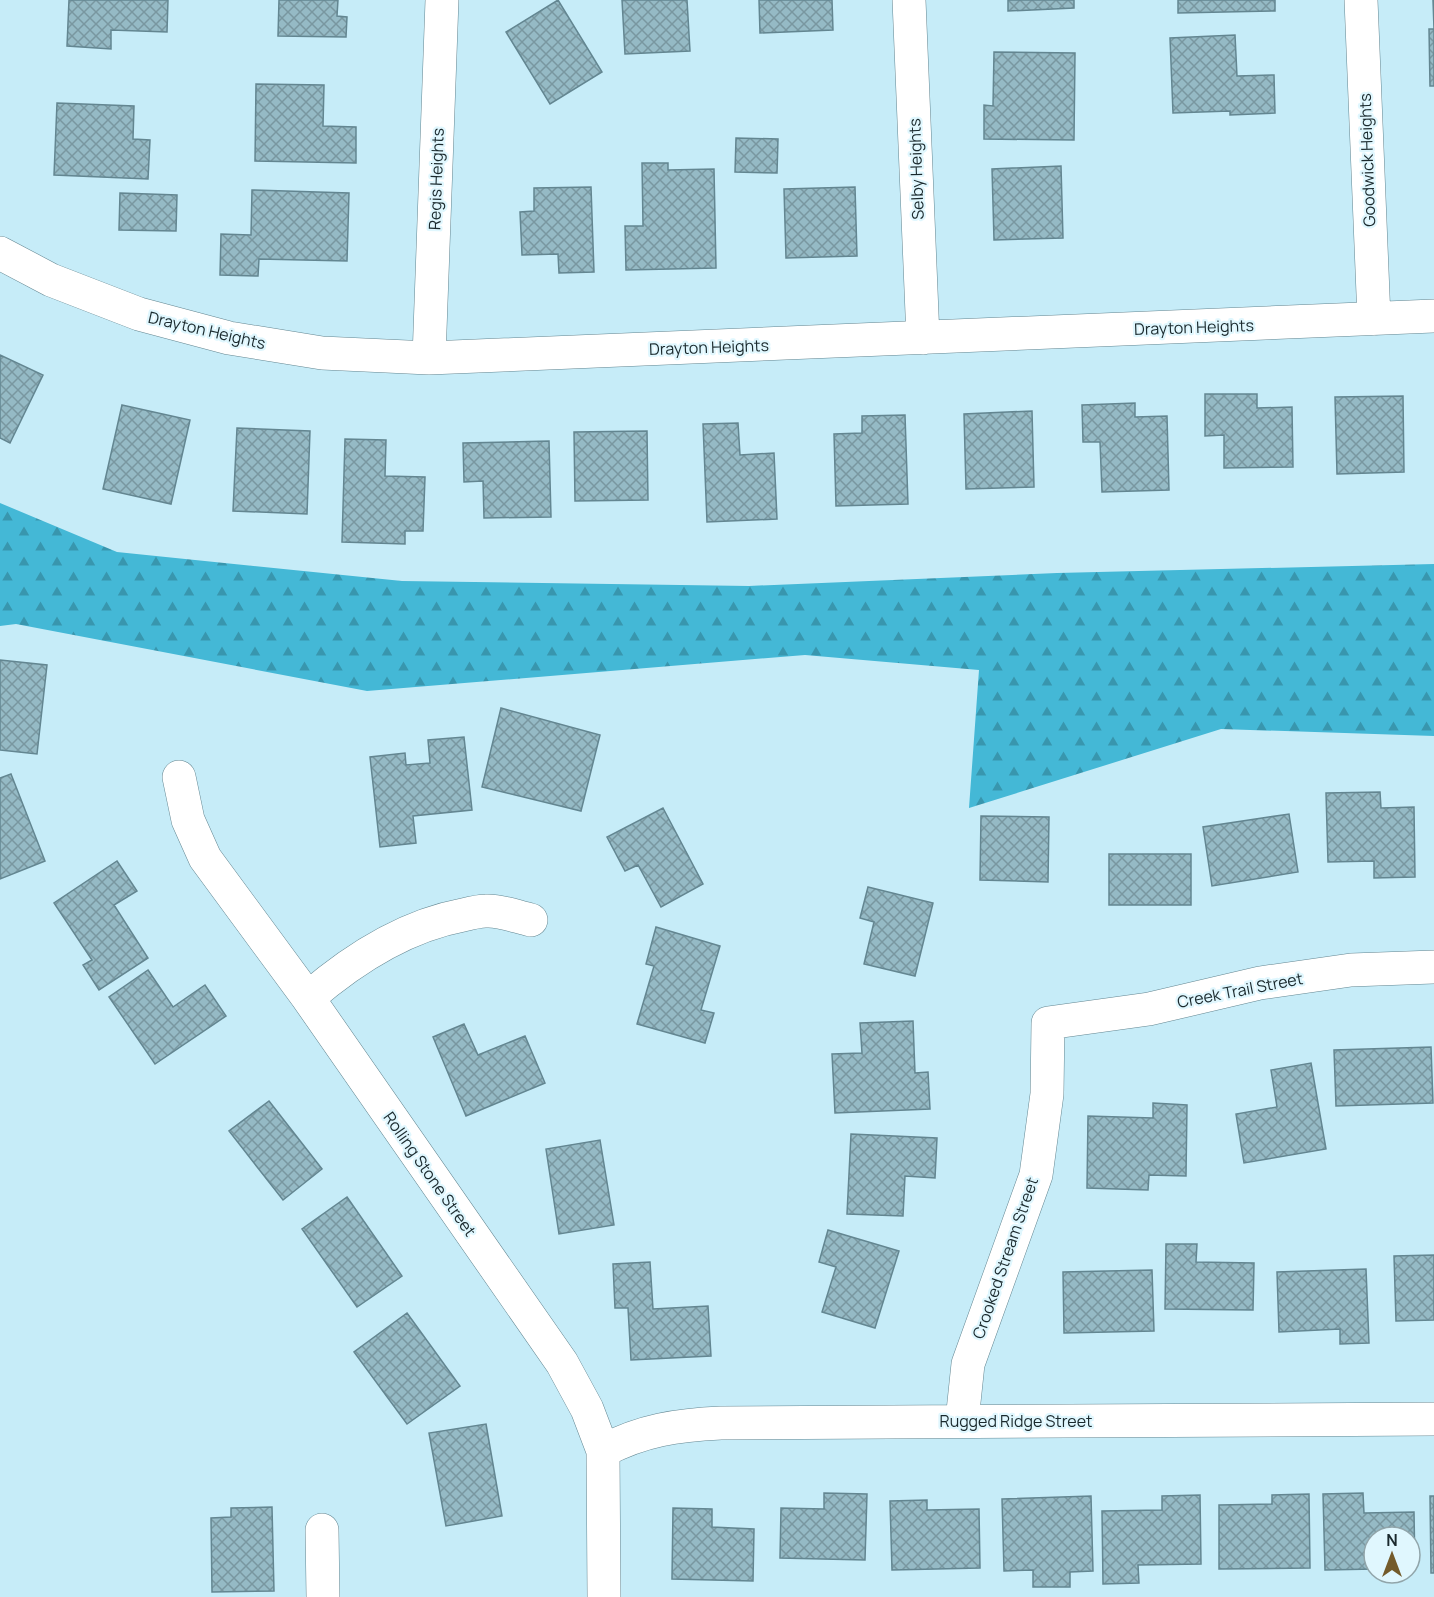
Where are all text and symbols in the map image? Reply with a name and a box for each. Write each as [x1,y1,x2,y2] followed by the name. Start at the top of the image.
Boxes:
[1354,93,1380,227] street label: Goodwick Heights
[903,118,929,220] street label: Selby Heights
[423,128,449,230] street label: Regis Heights
[146,306,268,354] street label: Drayton Heights
[1134,314,1254,340] street label: Drayton Heights
[649,334,769,360] street label: Drayton Heights
[1175,967,1305,1013] street label: Creek Trail Street
[379,1107,481,1241] street label: Rolling Stone Street
[967,1174,1043,1342] street label: Crooked Stream Street
[940,1410,1092,1432] street label: Rugged Ridge Street
[1362,1525,1422,1585] north arrow
[1386,1529,1398,1551] text: N

